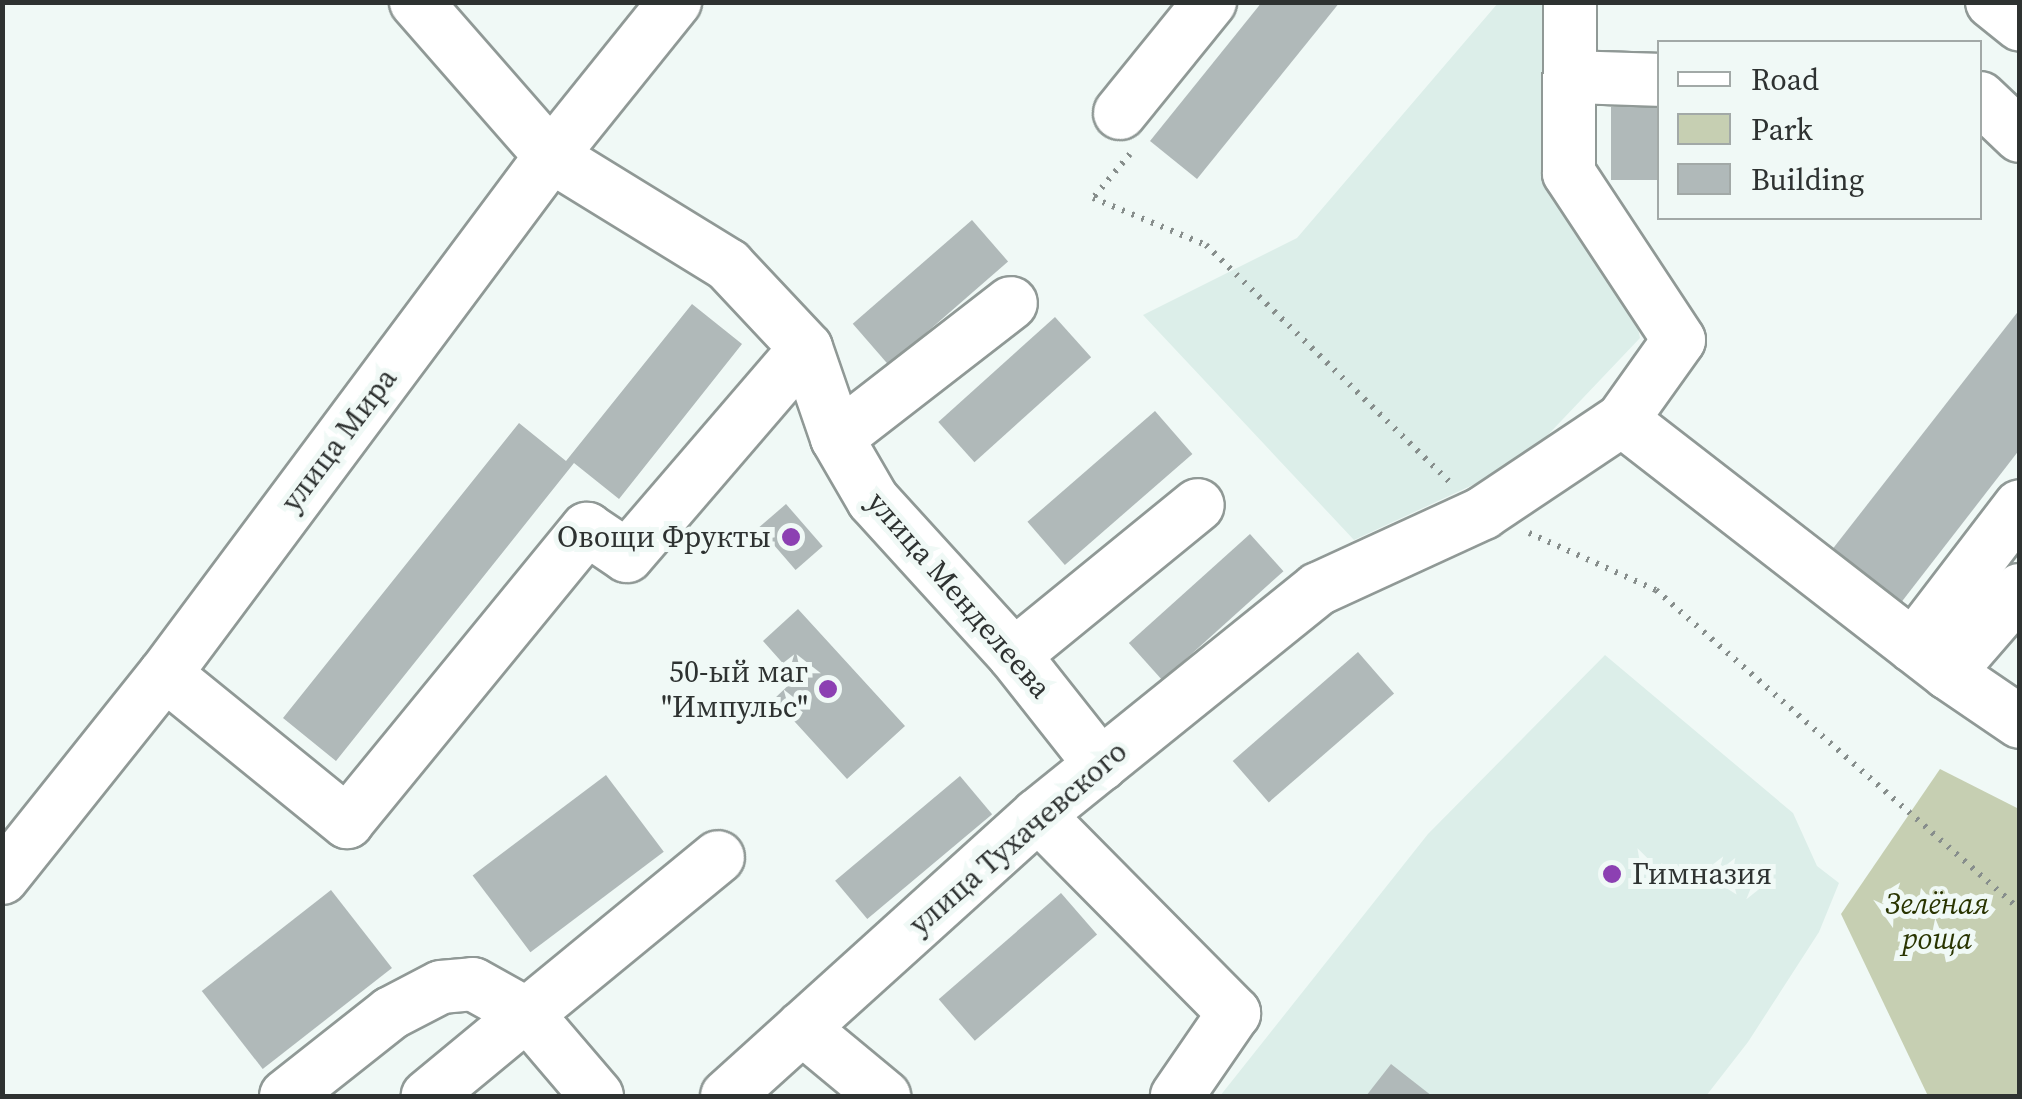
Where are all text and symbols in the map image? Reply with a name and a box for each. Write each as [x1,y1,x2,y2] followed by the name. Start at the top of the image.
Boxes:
[1657,40,1982,220] legend
[1751,59,1819,100] text: Road
[1751,109,1813,150] text: Park
[1751,159,1864,200] text: Building
[273,361,405,519] street label: улица Мира
[859,484,1059,706] street label: улица Менделеева
[557,519,771,555] place label: Овощи Фрукты
[780,526,802,548] marker: Овощи Фрукты
[661,654,808,724] place label: 50-ый маг "Импульс"
[817,678,839,700] marker: 50-ый маг "Импульс"
[901,733,1135,943] street label: улица Тухачевского
[1632,856,1772,892] place label: Гимназия
[1601,863,1623,885] marker: Гимназия
[1885,886,1989,956] park label: Зелёная роща

